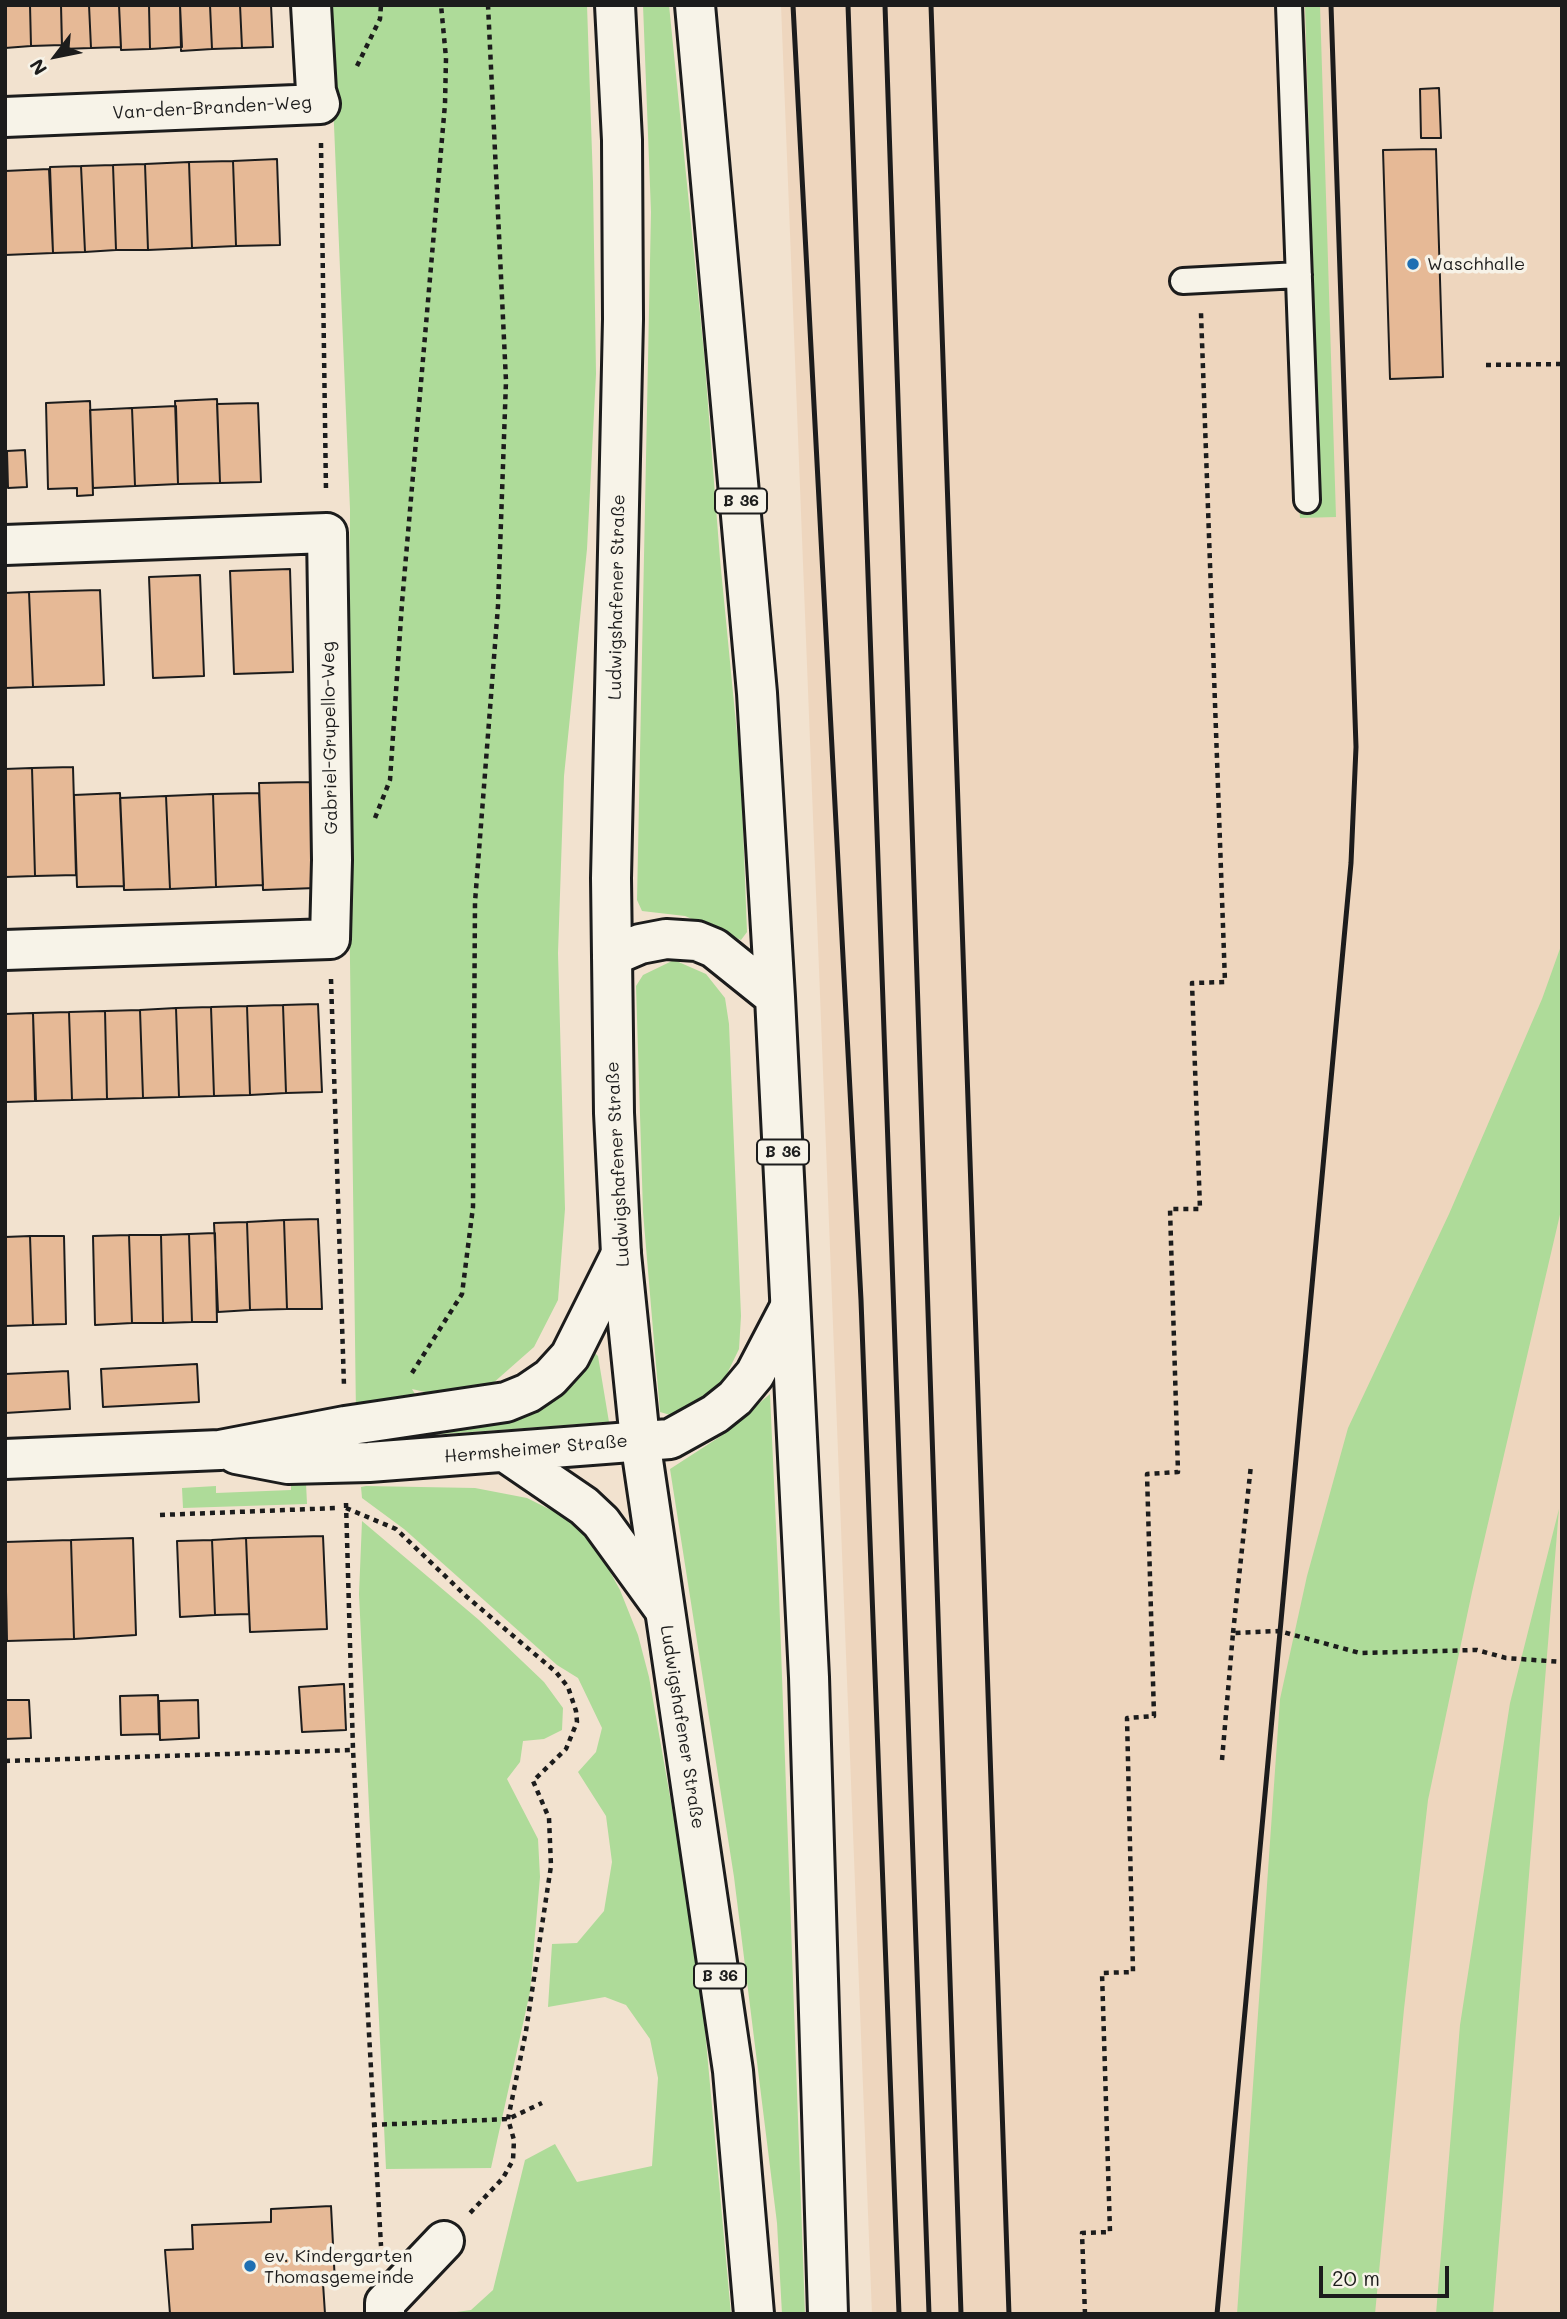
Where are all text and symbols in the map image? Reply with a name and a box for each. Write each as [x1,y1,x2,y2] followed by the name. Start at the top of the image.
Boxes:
[21,21,91,91] north arrow
[23,55,52,80] text: N
[112,92,312,124] street label: Van-den-Branden-Weg
[1427,253,1525,275] place label: Waschhalle
[1405,256,1421,272] marker: Waschhalle
[715,488,767,514] road number: B 36
[604,494,630,700] street label: Ludwigshafener Straße
[318,641,342,835] street label: Gabriel-Grupello-Weg
[602,1061,634,1267] street label: Ludwigshafener Straße
[757,1140,809,1164] road number: B 36
[443,1430,629,1468] street label: Hermsheimer Straße
[655,1624,709,1830] street label: Ludwigshafener Straße
[694,1964,746,1988] road number: B 36
[264,2245,414,2288] place label: ev. Kindergarten Thomasgemeinde
[1322,2252,1452,2296] scale bar
[242,2258,258,2274] marker: ev. Kindergarten Thomasgemeinde
[1332,2264,1380,2291] text: 20 m

